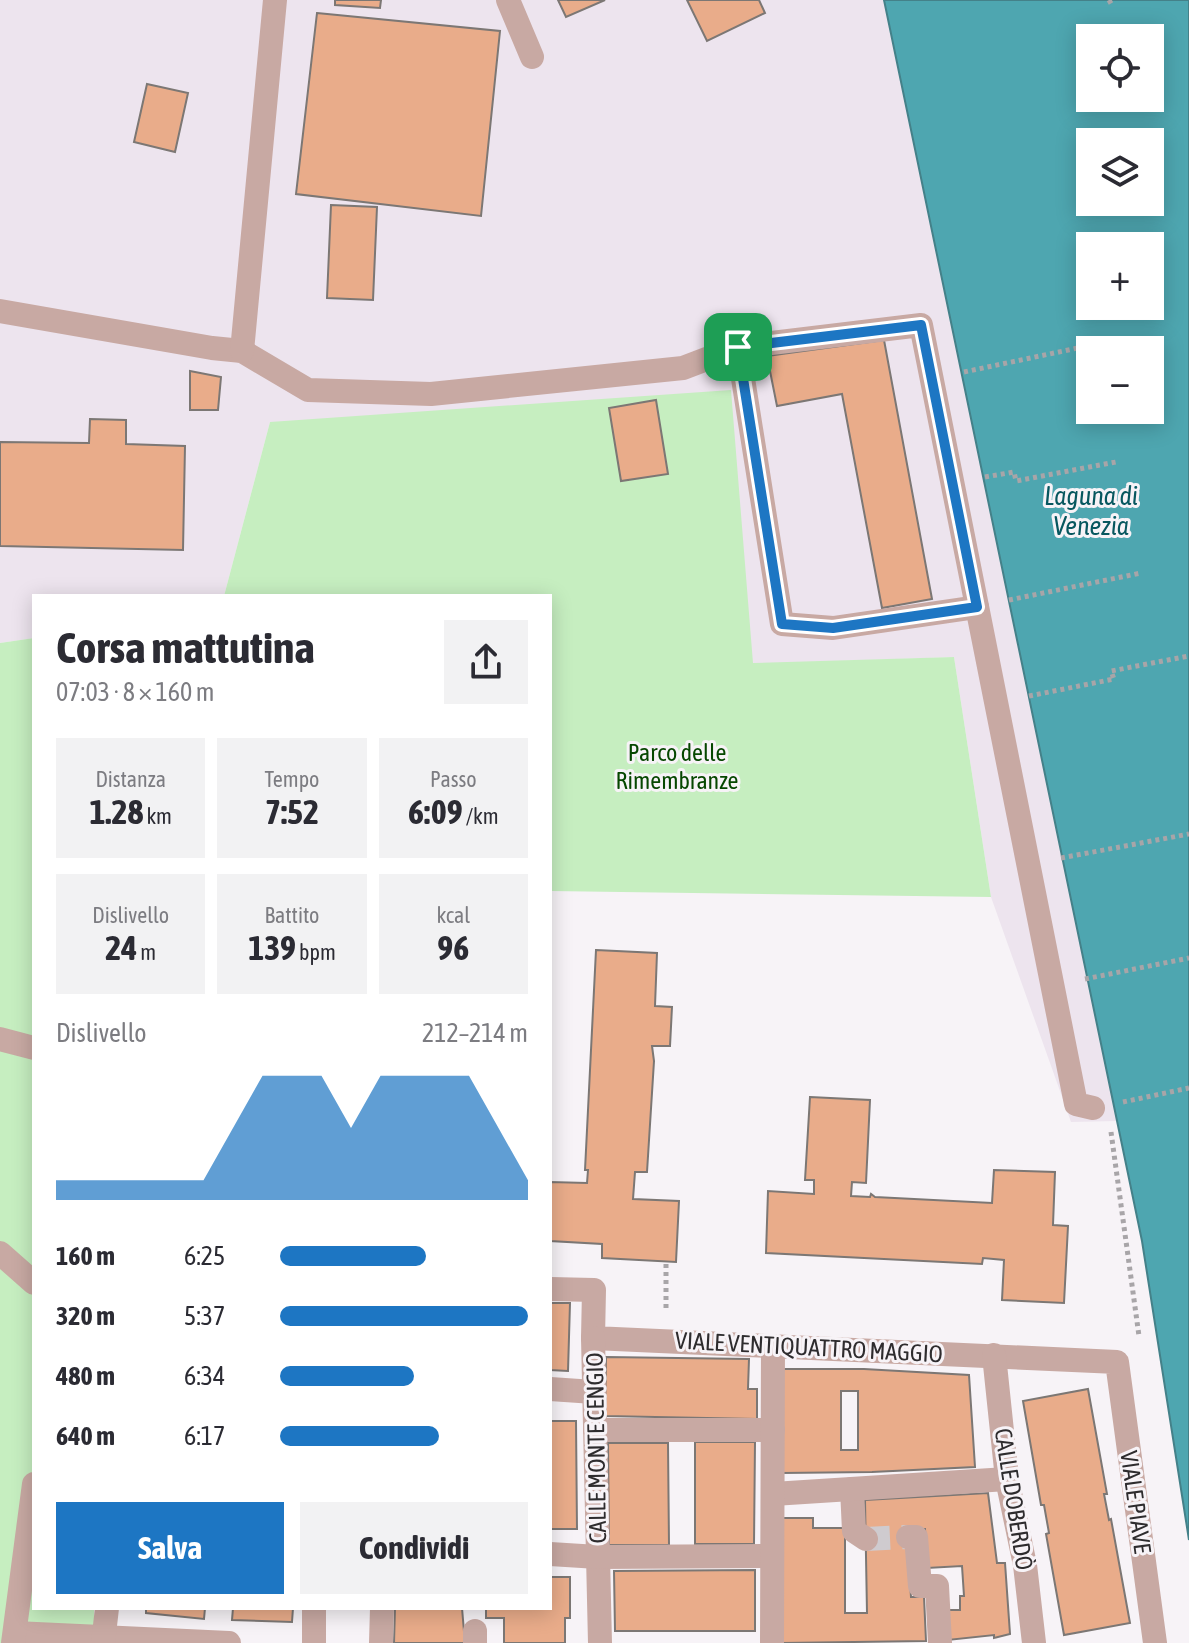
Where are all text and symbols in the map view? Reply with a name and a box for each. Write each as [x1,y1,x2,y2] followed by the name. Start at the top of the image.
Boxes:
[1076,24,1164,424] map controls
[1076,24,1164,112] button: locate
[1076,128,1164,216] button: layers
[1076,232,1164,320] button: +
[704,313,772,381] pin
[716,325,760,369] icon: arrive
[1076,336,1164,424] button: −
[1044,481,1138,541] water label: Laguna di Venezia
[444,620,528,704] button: share
[56,622,315,672] text: Corsa mattutina
[56,677,215,707] text: 07:03 · 8 × 160 m
[615,739,739,794] park label: Parco delle Rimembranze
[95,766,166,792] text: Distanza
[265,766,319,792] text: Tempo
[430,766,477,792] text: Passo
[89,792,143,831] text: 1.28
[265,792,319,831] text: 7:52
[408,792,463,831] text: 6:09
[143,803,172,829] text: km
[463,803,499,829] text: /km
[92,902,169,928] text: Dislivello
[265,902,319,928] text: Battito
[437,902,470,928] text: kcal
[105,928,137,967] text: 24
[248,928,296,967] text: 139
[437,928,469,967] text: 96
[137,939,156,965] text: m
[296,939,336,965] text: bpm
[56,1018,147,1048] text: Dislivello
[422,1018,528,1048] text: 212–214 m
[56,1241,115,1271] text: 160 m
[184,1241,225,1271] text: 6:25
[56,1301,115,1331] text: 320 m
[184,1301,225,1331] text: 5:37
[675,1327,943,1367] street label: VIALE VENTIQUATTRO MAGGIO
[581,1352,611,1544] street label: CALLE MONTE CENGIO
[56,1361,115,1391] text: 480 m
[184,1361,225,1391] text: 6:34
[56,1421,115,1451] text: 640 m
[184,1421,225,1451] text: 6:17
[989,1426,1039,1572] street label: CALLE DOBERDÒ
[1115,1449,1157,1555] street label: VIALE PIAVE
[56,1502,284,1594] button: Salva
[300,1502,528,1594] button: Condividi

